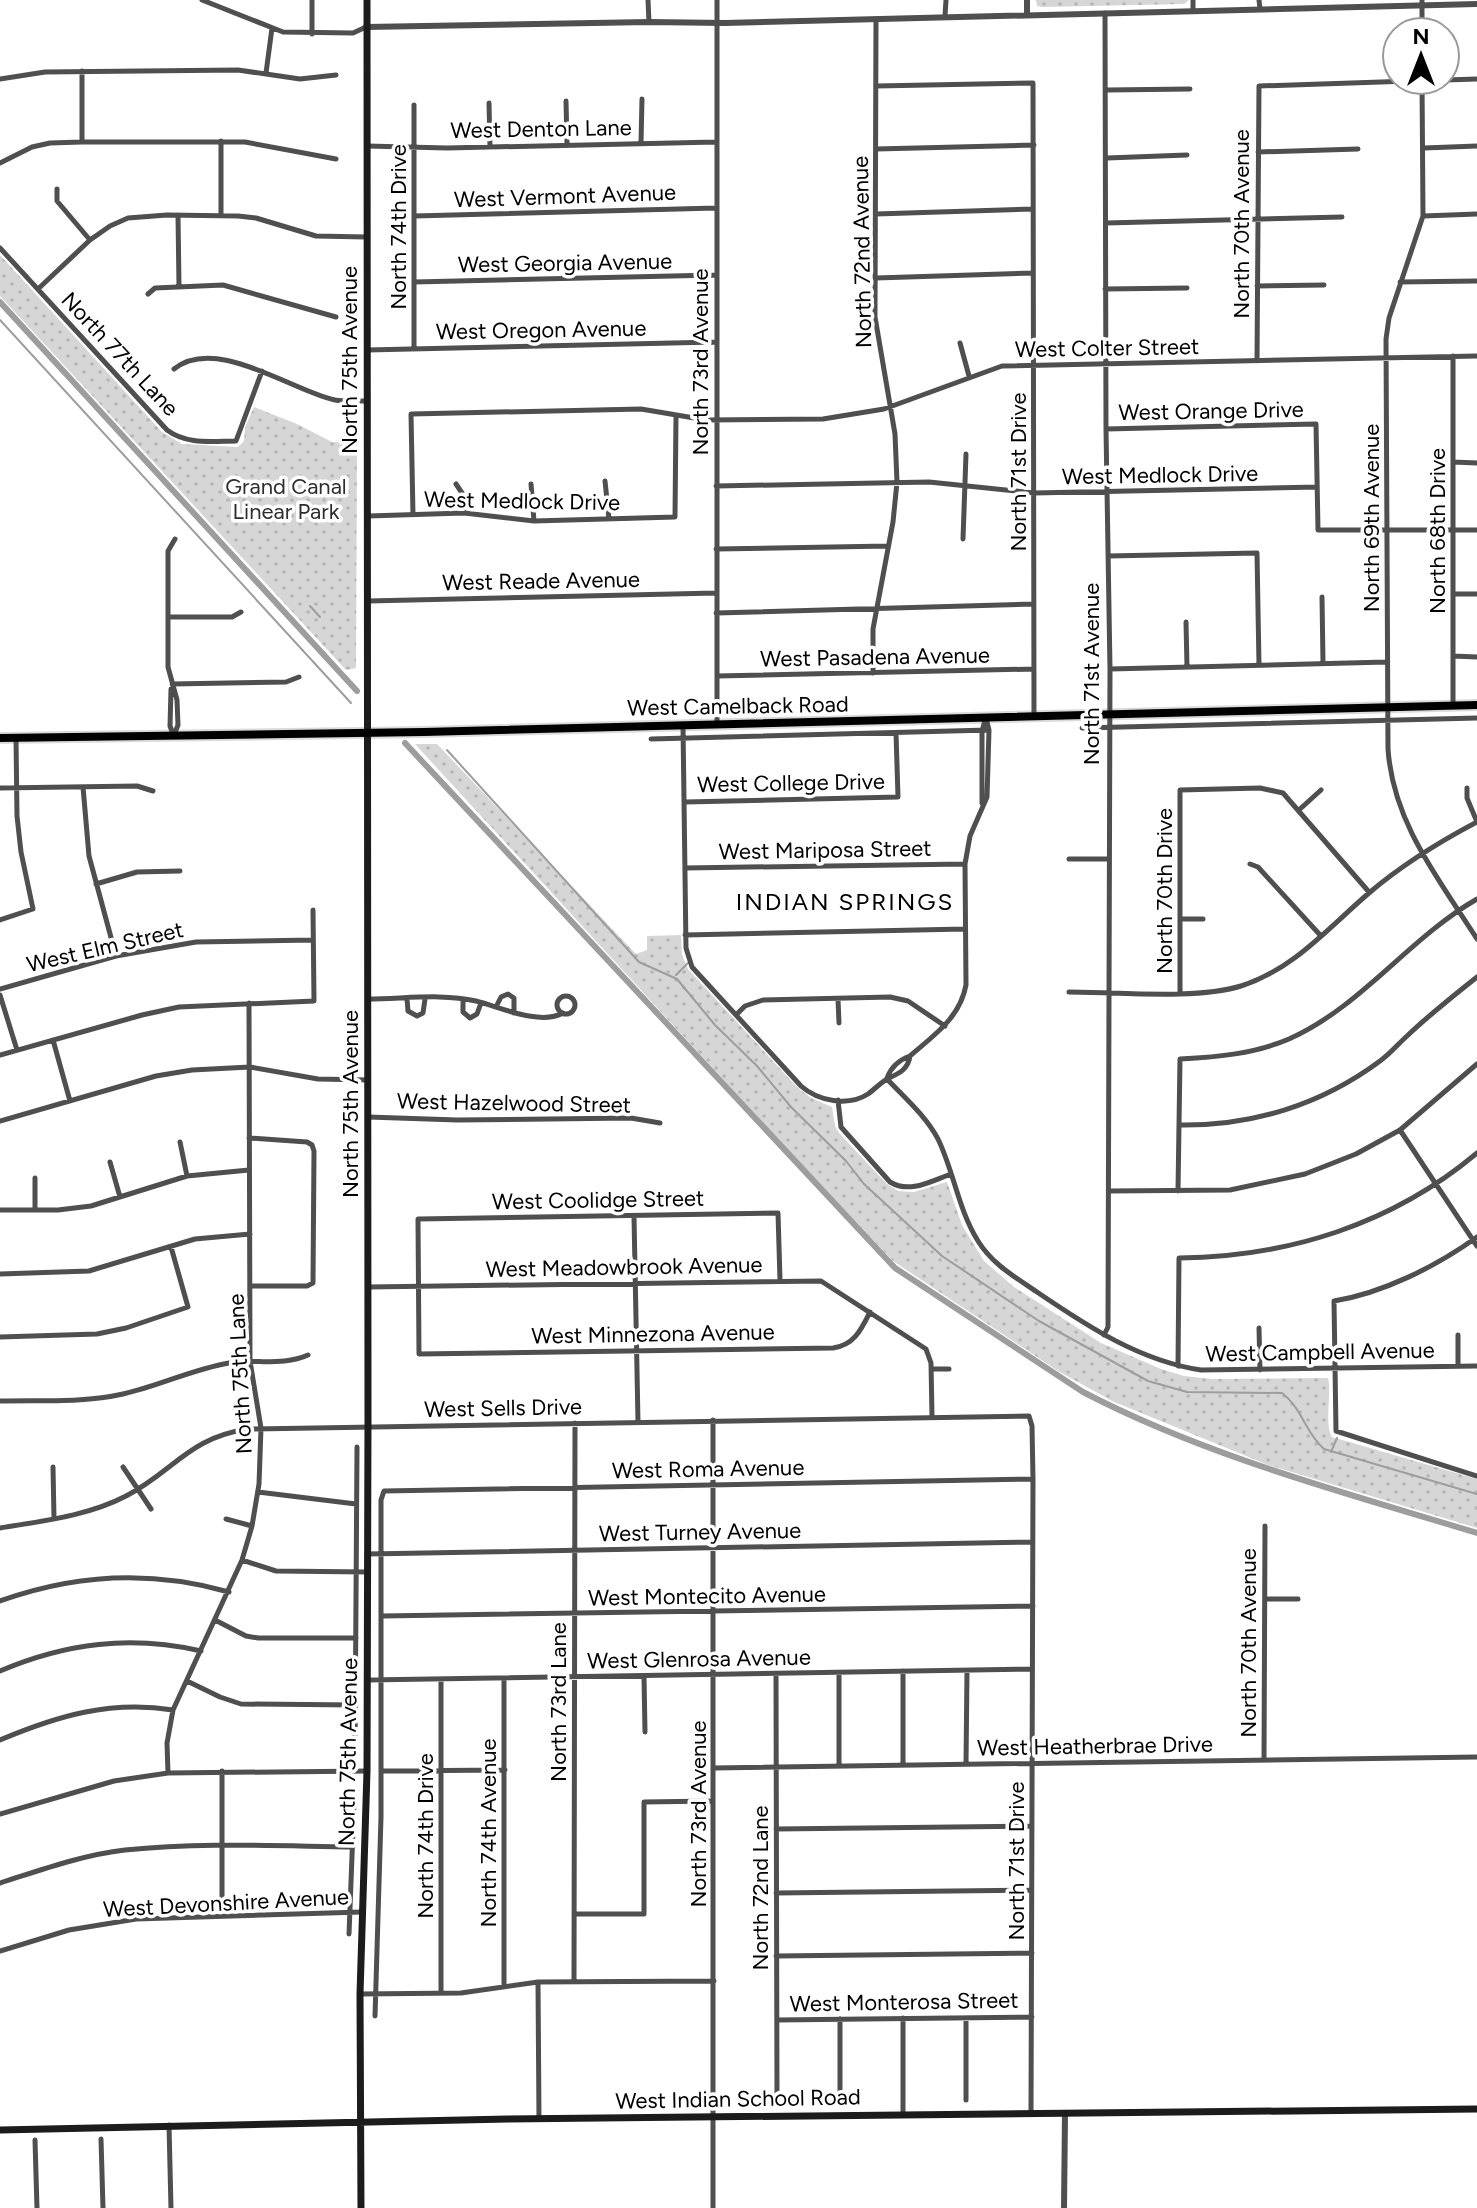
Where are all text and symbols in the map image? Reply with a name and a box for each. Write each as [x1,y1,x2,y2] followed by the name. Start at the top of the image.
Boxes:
[1381,16,1461,96] north arrow
[1412,23,1430,50] text: N
[450,114,632,144] street label: West Denton Lane
[1228,129,1255,319] street label: North 70th Avenue
[385,144,412,310] street label: North 74th Drive
[847,156,877,348] street label: North 72nd Avenue
[454,179,676,213] street label: West Vermont Avenue
[458,248,672,278] street label: West Georgia Avenue
[336,266,363,454] street label: North 75th Avenue
[687,268,714,456] street label: North 73rd Avenue
[56,286,184,422] street label: North 77th Lane
[436,315,646,345] street label: West Oregon Avenue
[1015,333,1199,363] street label: West Colter Street
[1005,392,1032,552] street label: North 71st Drive
[1118,396,1304,426] street label: West Orange Drive
[1358,424,1385,612] street label: North 69th Avenue
[1424,448,1451,614] street label: North 68th Drive
[1062,460,1258,490] street label: West Medlock Drive
[225,473,347,525] park label: Grand Canal Linear Park
[424,486,620,516] street label: West Medlock Drive
[442,566,640,596] street label: West Reade Avenue
[1078,583,1105,765] street label: North 71st Avenue
[760,641,990,673] street label: West Pasadena Avenue
[627,691,849,721] street label: West Camelback Road
[697,768,885,798] street label: West College Drive
[1151,808,1178,974] street label: North 70th Drive
[718,835,932,865] street label: West Mariposa Street
[736,887,954,916] district label: INDIAN SPRINGS
[24,916,186,978] street label: West Elm Street
[337,1010,364,1198] street label: North 75th Avenue
[397,1087,631,1119] street label: West Hazelwood Street
[492,1185,704,1215] street label: West Coolidge Street
[485,1251,763,1283] street label: West Meadowbrook Avenue
[222,1293,258,1455] street label: North 75th Lane
[531,1318,775,1350] street label: West Minnezona Avenue
[1205,1336,1435,1368] street label: West Campbell Avenue
[424,1393,582,1423] street label: West Sells Drive
[612,1454,804,1484] street label: West Roma Avenue
[599,1517,801,1547] street label: West Turney Avenue
[1235,1548,1262,1738] street label: North 70th Avenue
[588,1580,826,1612] street label: West Montecito Avenue
[545,1622,572,1782] street label: North 73rd Lane
[587,1644,811,1674] street label: West Glenrosa Avenue
[333,1658,363,1846] street label: North 75th Avenue
[685,1720,712,1908] street label: North 73rd Avenue
[977,1730,1213,1762] street label: West Heatherbrae Drive
[475,1738,502,1928] street label: North 74th Avenue
[412,1753,439,1919] street label: North 74th Drive
[1003,1781,1030,1941] street label: North 71st Drive
[747,1806,774,1970] street label: North 72nd Lane
[102,1883,350,1923] street label: West Devonshire Avenue
[789,1987,1019,2017] street label: West Monterosa Street
[615,2083,861,2115] street label: West Indian School Road

